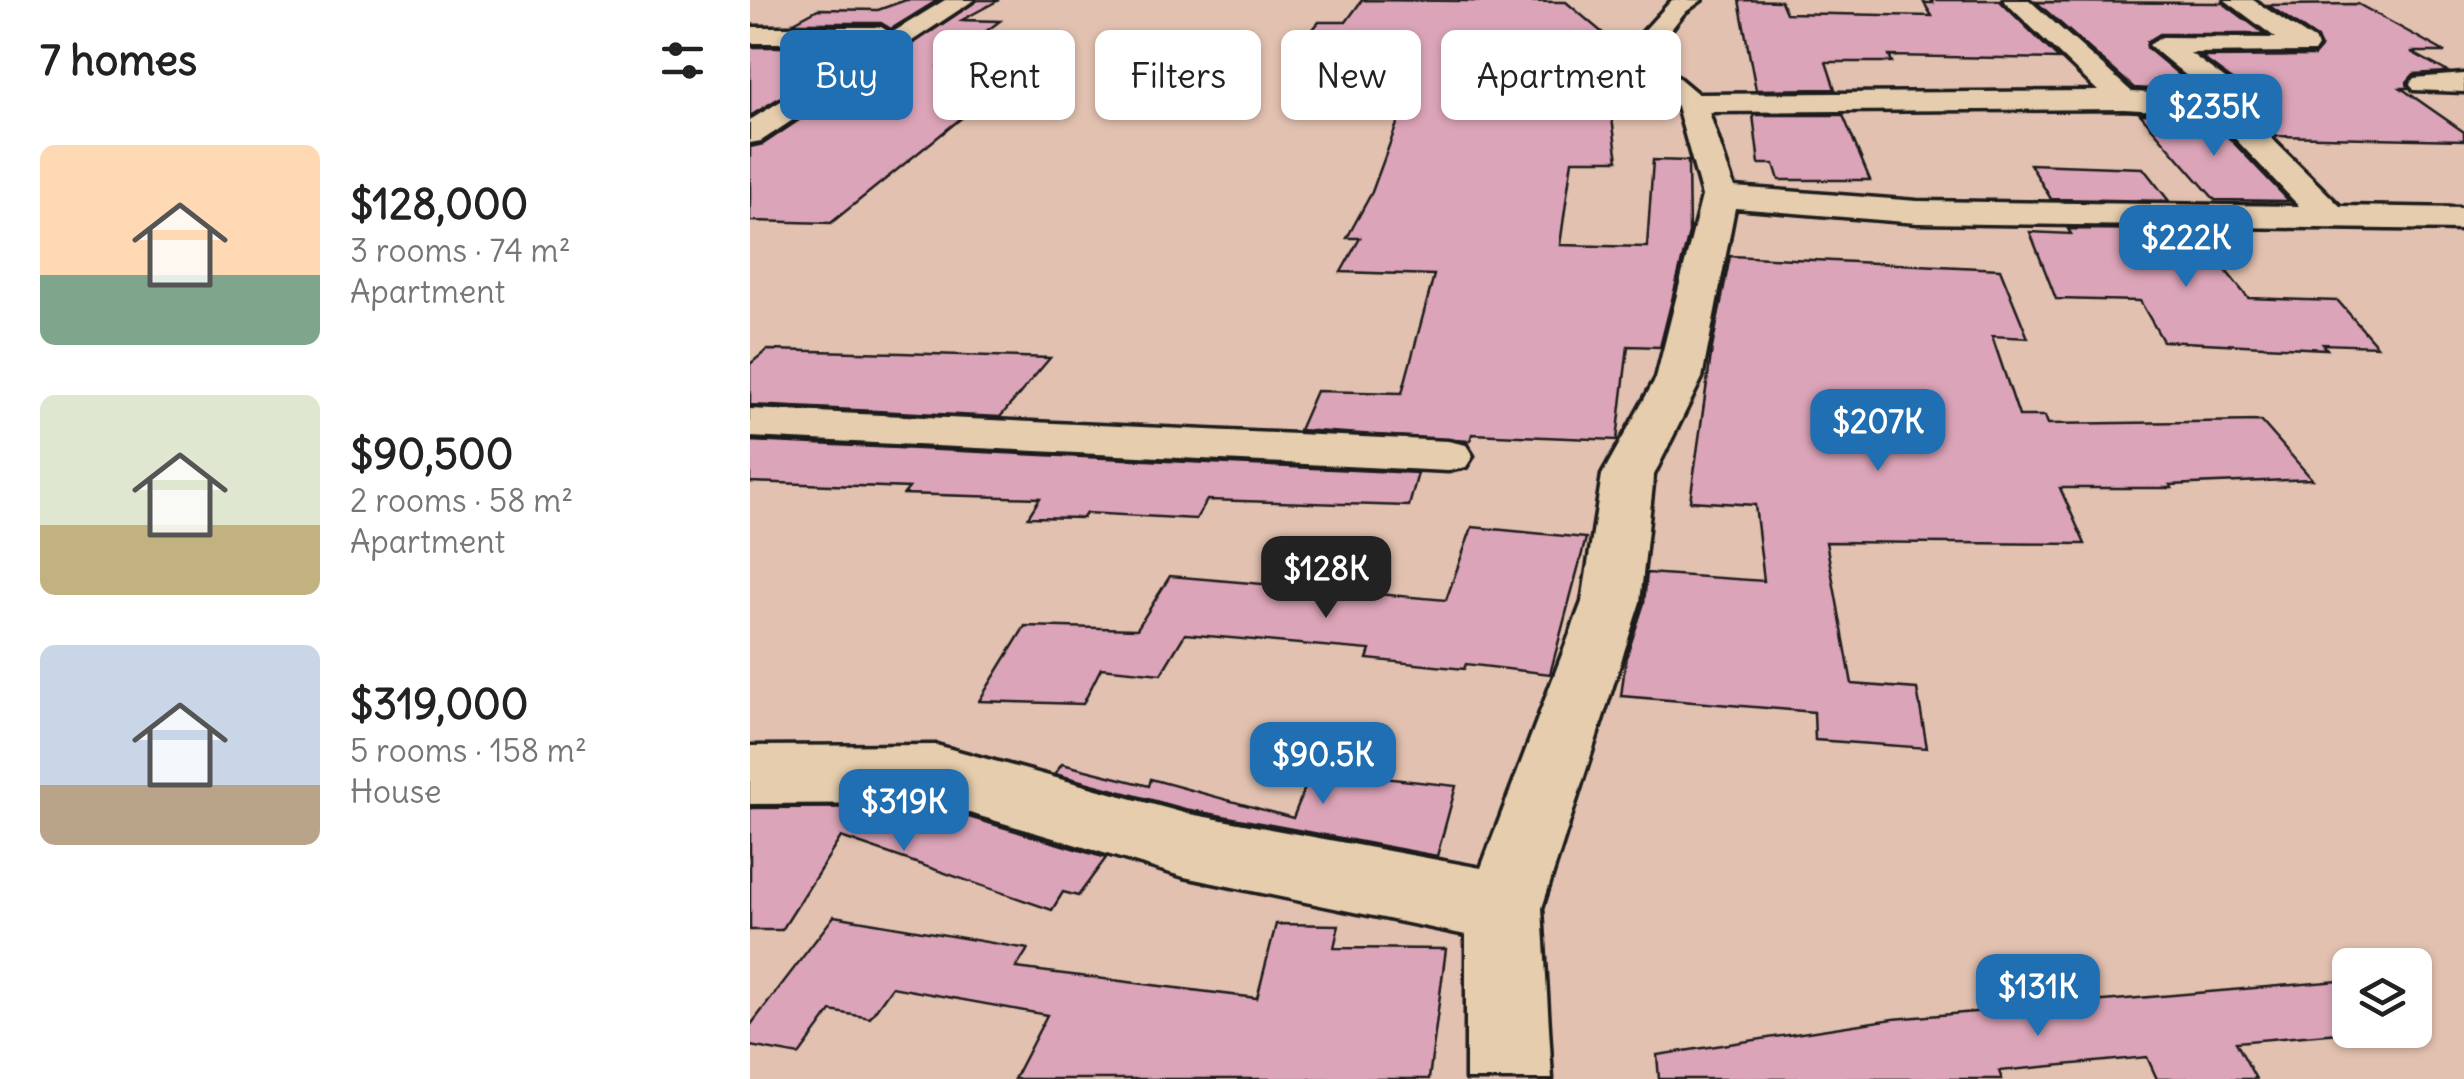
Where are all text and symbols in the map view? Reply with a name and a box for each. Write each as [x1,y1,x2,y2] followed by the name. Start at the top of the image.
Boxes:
[780,30,913,120] chip: Buy
[933,30,1075,120] chip: Rent
[1095,30,1261,120] chip: Filters
[1281,30,1421,120] chip: New
[1441,30,1681,120] chip: Apartment
[655,33,710,88] icon: filters
[40,34,197,86] text: 7 homes
[2144,74,2284,159] pin: $235K
[2168,86,2260,127] text: $235K
[350,178,528,230] text: $128,000
[120,185,240,305] icon: home
[2116,205,2256,290] pin: $222K
[2141,217,2231,258] text: $222K
[350,230,571,271] text: 3 rooms · 74 m²
[350,271,505,312] text: Apartment
[1808,389,1948,474] pin: $207K
[1832,401,1924,442] text: $207K
[350,428,513,480] text: $90,500
[120,435,240,555] icon: home
[350,480,573,521] text: 2 rooms · 58 m²
[350,521,505,562] text: Apartment
[1256,536,1396,621] pin: $128K
[1283,548,1369,589] text: $128K
[350,678,528,730] text: $319,000
[120,685,240,805] icon: home
[1242,722,1404,807] pin: $90.5K
[350,730,587,771] text: 5 rooms · 158 m²
[1272,734,1374,775] text: $90.5K
[834,769,974,854] pin: $319K
[350,771,441,812] text: House
[861,781,947,822] text: $319K
[2332,948,2432,1048] map controls
[2332,948,2432,1048] button: layers
[1968,954,2108,1039] pin: $131K
[1998,966,2078,1007] text: $131K

